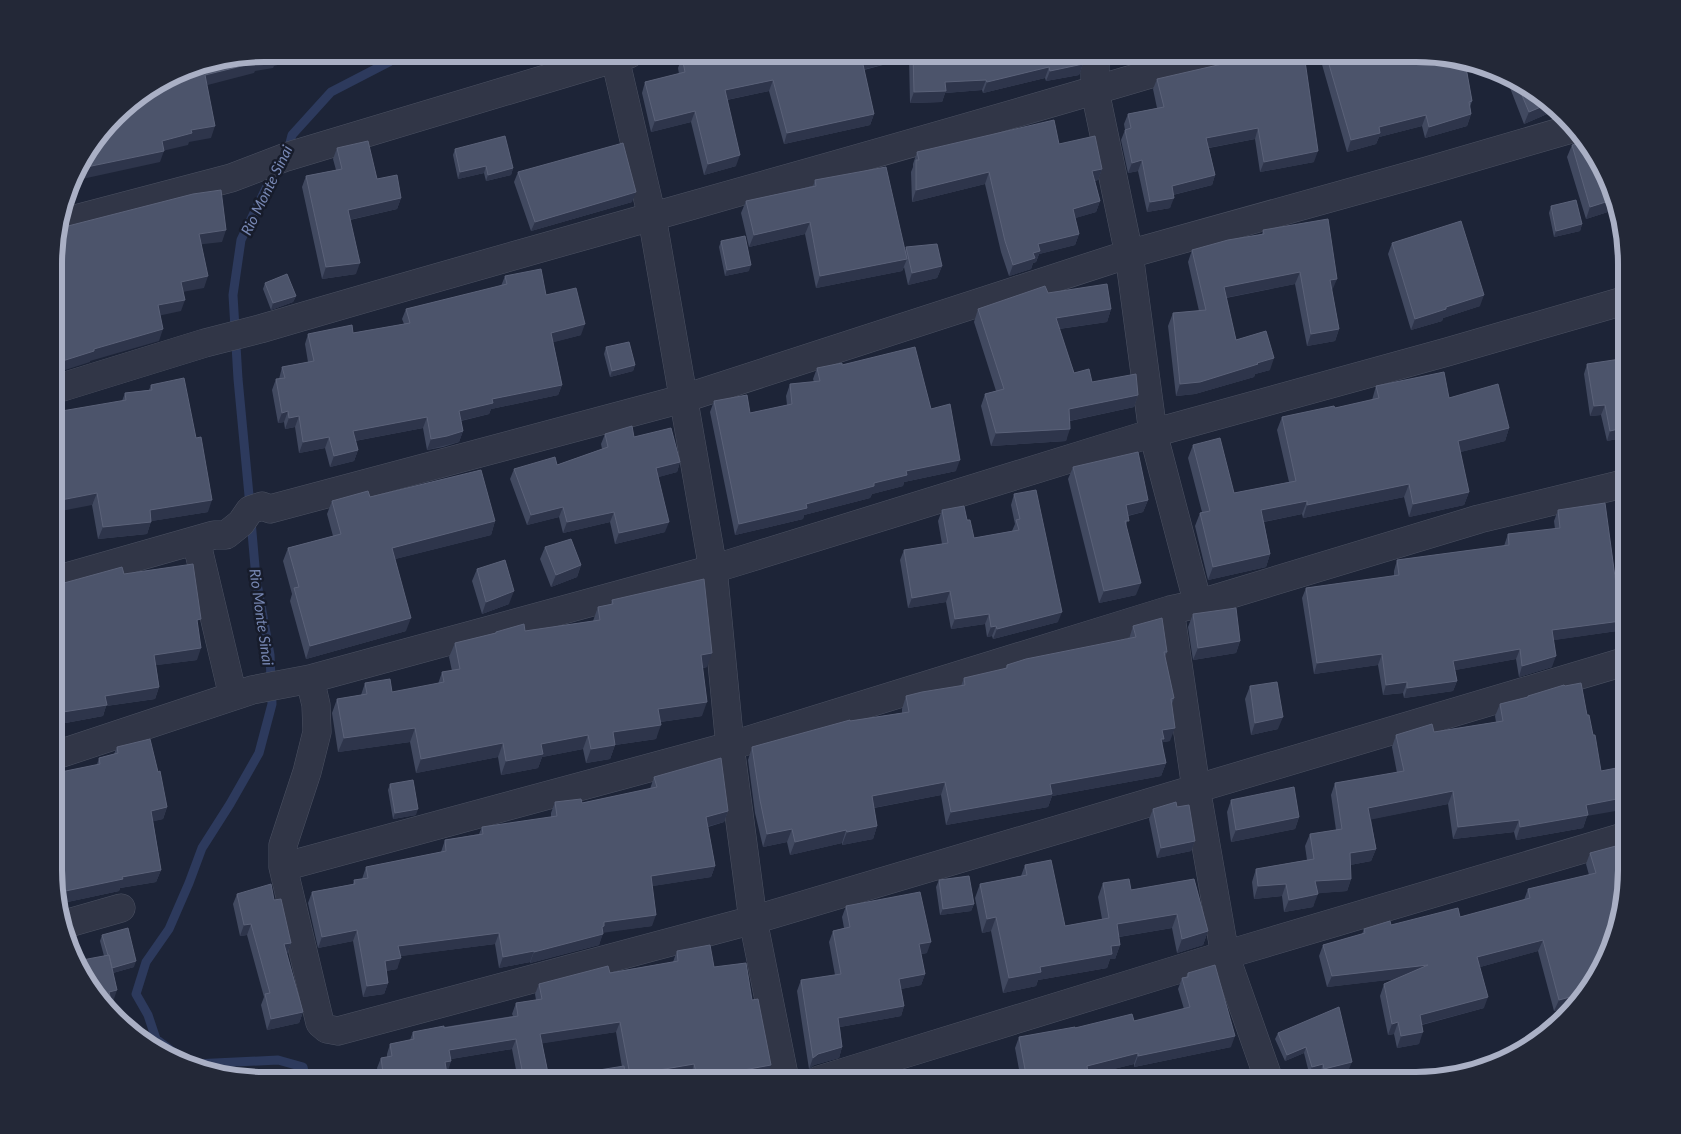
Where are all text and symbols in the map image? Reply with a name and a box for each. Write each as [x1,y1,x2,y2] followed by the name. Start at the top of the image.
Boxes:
[237,142,296,238] water label: Rio Monte Sinai
[246,567,278,667] water label: Rio Monte Sinai

